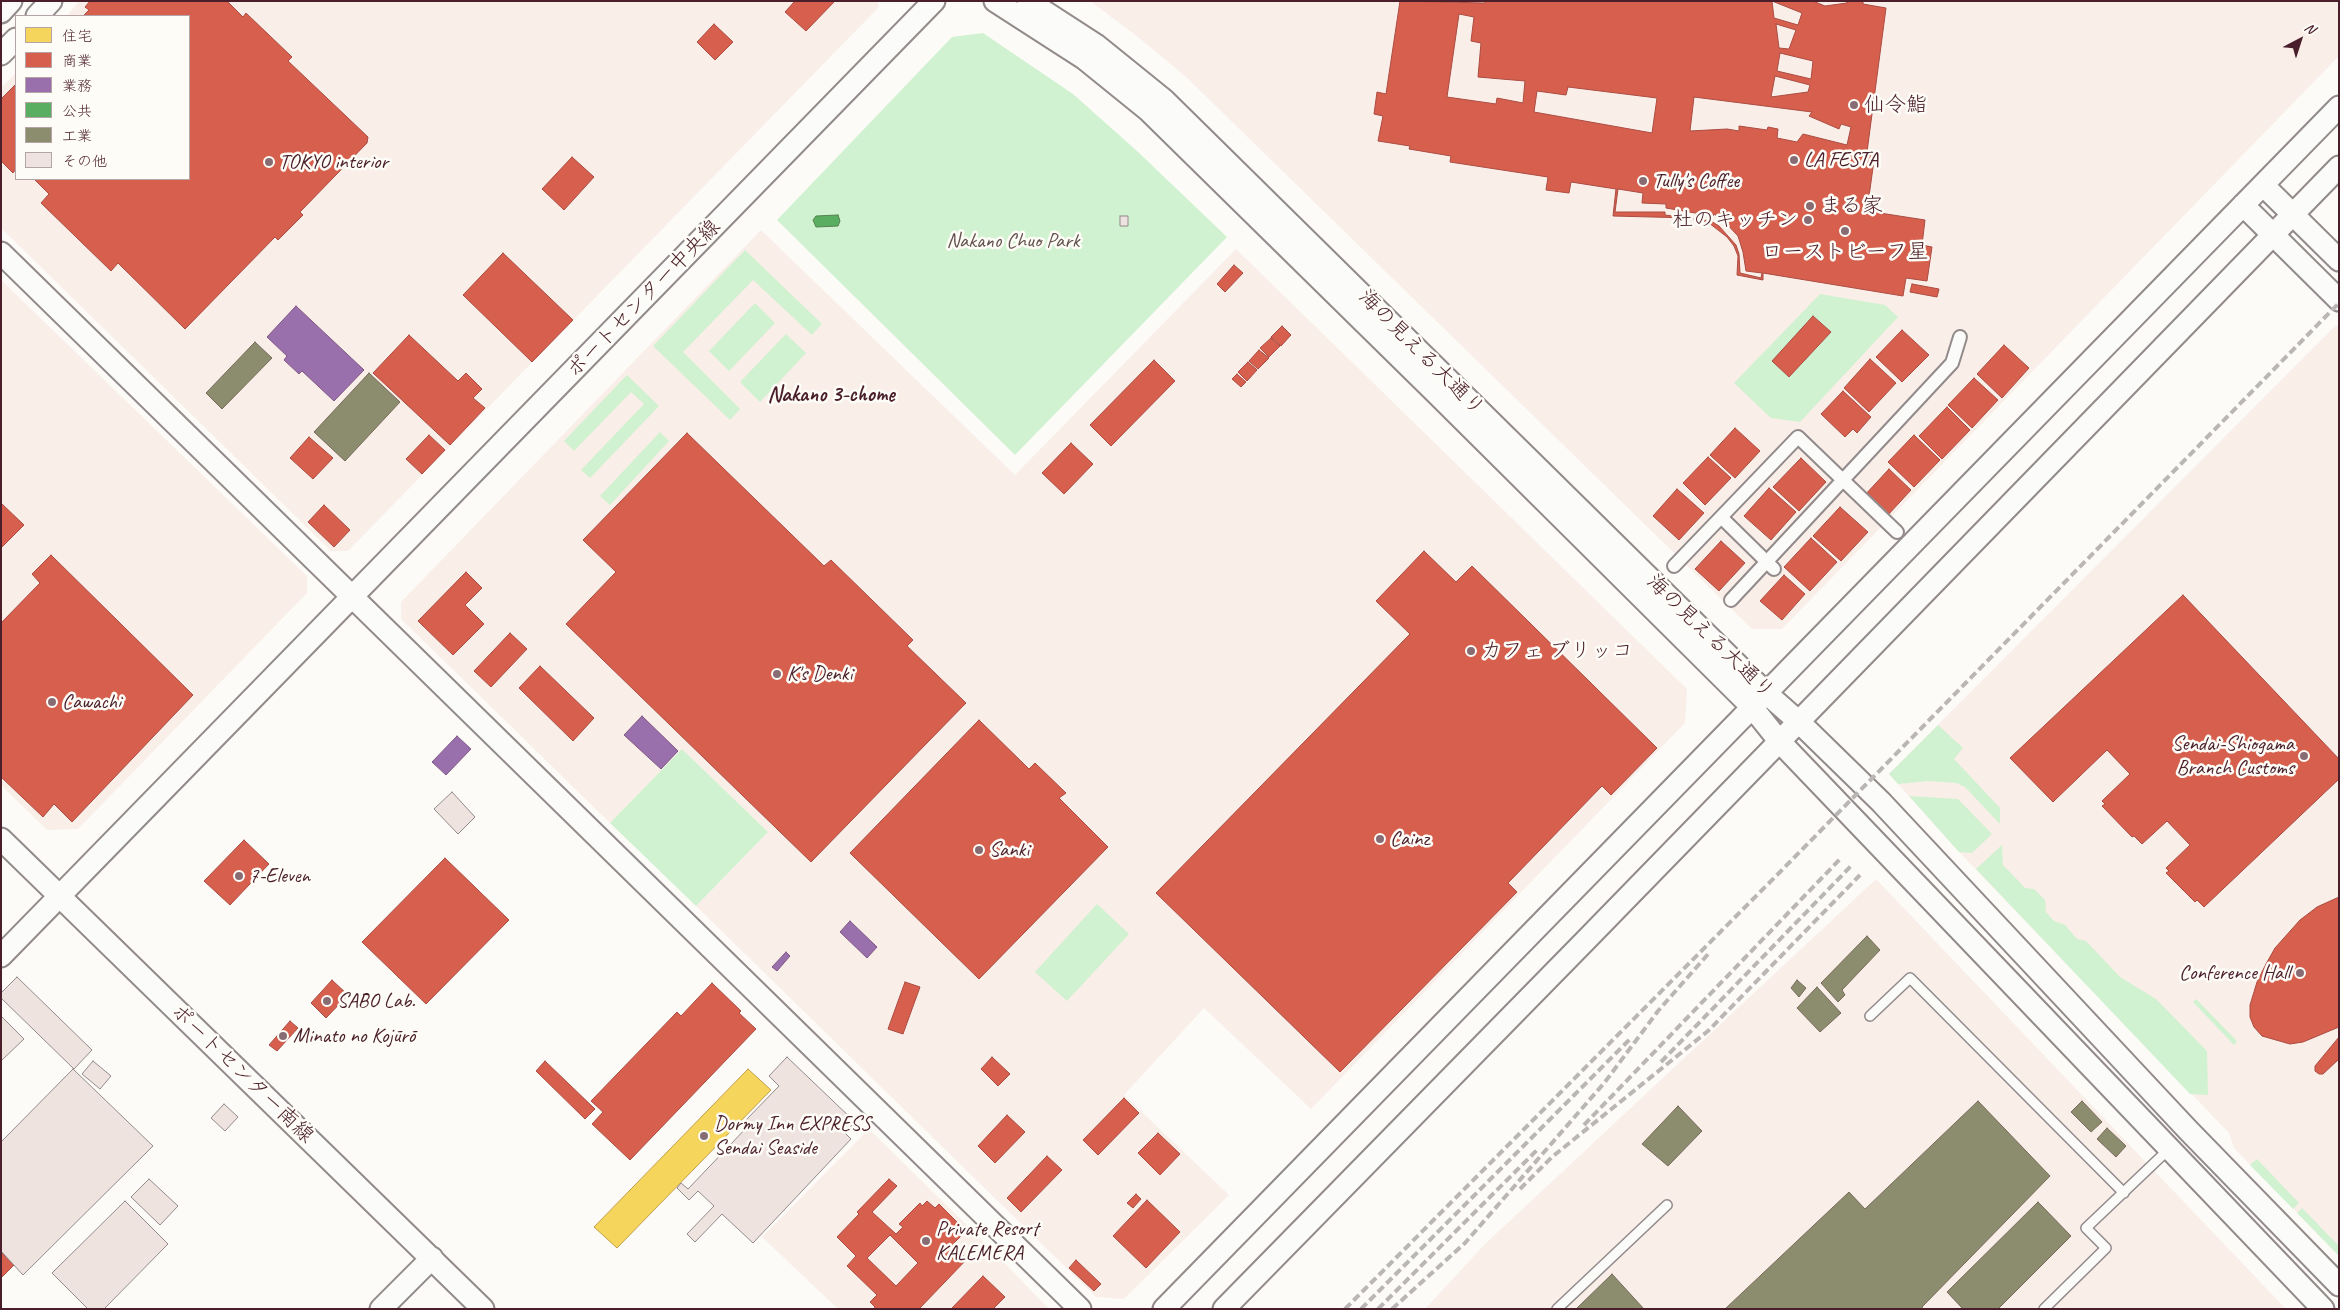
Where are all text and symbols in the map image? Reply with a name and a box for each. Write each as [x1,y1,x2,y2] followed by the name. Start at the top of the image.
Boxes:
[15,15,190,180] legend
[2275,15,2325,65] north arrow
[2301,19,2319,37] text: N
[62,27,92,46] text: 住宅
[62,52,92,71] text: 商業
[62,77,92,96] text: 業務
[1864,92,1927,118] place label: 仙令鮨
[1848,99,1860,111] marker: 仙令鮨
[62,102,92,121] text: 公共
[62,127,92,146] text: 工業
[1804,147,1878,173] place label: LA FESTA
[279,149,388,175] place label: TOKYO interior
[62,152,107,171] text: その他
[1788,154,1800,166] marker: LA FESTA
[263,156,275,168] marker: TOKYO interior
[1653,168,1739,194] place label: Tully's Coffee
[1637,175,1649,187] marker: Tully's Coffee
[1820,193,1883,219] place label: まる家
[1804,200,1816,212] marker: まる家
[1672,207,1798,233] place label: 杜のキッチン
[1802,214,1814,226] marker: 杜のキッチン
[562,215,726,383] street label: ポートセンター中央線
[1839,225,1851,237] marker: ローストビーフ星
[946,228,1080,254] park label: Nakano Chuo Park
[1762,239,1928,265] place label: ローストビーフ星
[1353,285,1489,421] street label: 海の見える大通り
[767,382,895,408] district label: Nakano 3-chome
[1641,570,1779,704] street label: 海の見える大通り
[1481,638,1633,664] place label: カフェ ブリッコ
[1465,645,1477,657] marker: カフェ ブリッコ
[787,661,852,687] place label: K's Denki
[771,668,783,680] marker: K's Denki
[62,689,121,715] place label: Cawachi
[46,696,58,708] marker: Cawachi
[2172,731,2294,781] place label: Sendai-Shiogama Branch Customs
[2298,750,2310,762] marker: Sendai-Shiogama Branch Customs
[1390,826,1429,852] place label: Cainz
[1374,833,1386,845] marker: Cainz
[989,837,1029,863] place label: Sanki
[973,844,985,856] marker: Sanki
[249,863,310,889] place label: 7-Eleven
[233,870,245,882] marker: 7-Eleven
[2179,960,2290,986] place label: Conference Hall
[2294,967,2306,979] marker: Conference Hall
[337,988,415,1014] place label: SABO Lab.
[321,995,333,1007] marker: SABO Lab.
[165,999,319,1149] street label: ポートセンター南線
[293,1023,415,1049] place label: Minato no Kojūrō
[277,1030,289,1042] marker: Minato no Kojūrō
[714,1111,871,1161] place label: Dormy Inn EXPRESS Sendai Seaside
[698,1130,710,1142] marker: Dormy Inn EXPRESS Sendai Seaside
[936,1216,1039,1266] place label: Private Resort KALEMERA
[920,1235,932,1247] marker: Private Resort KALEMERA

